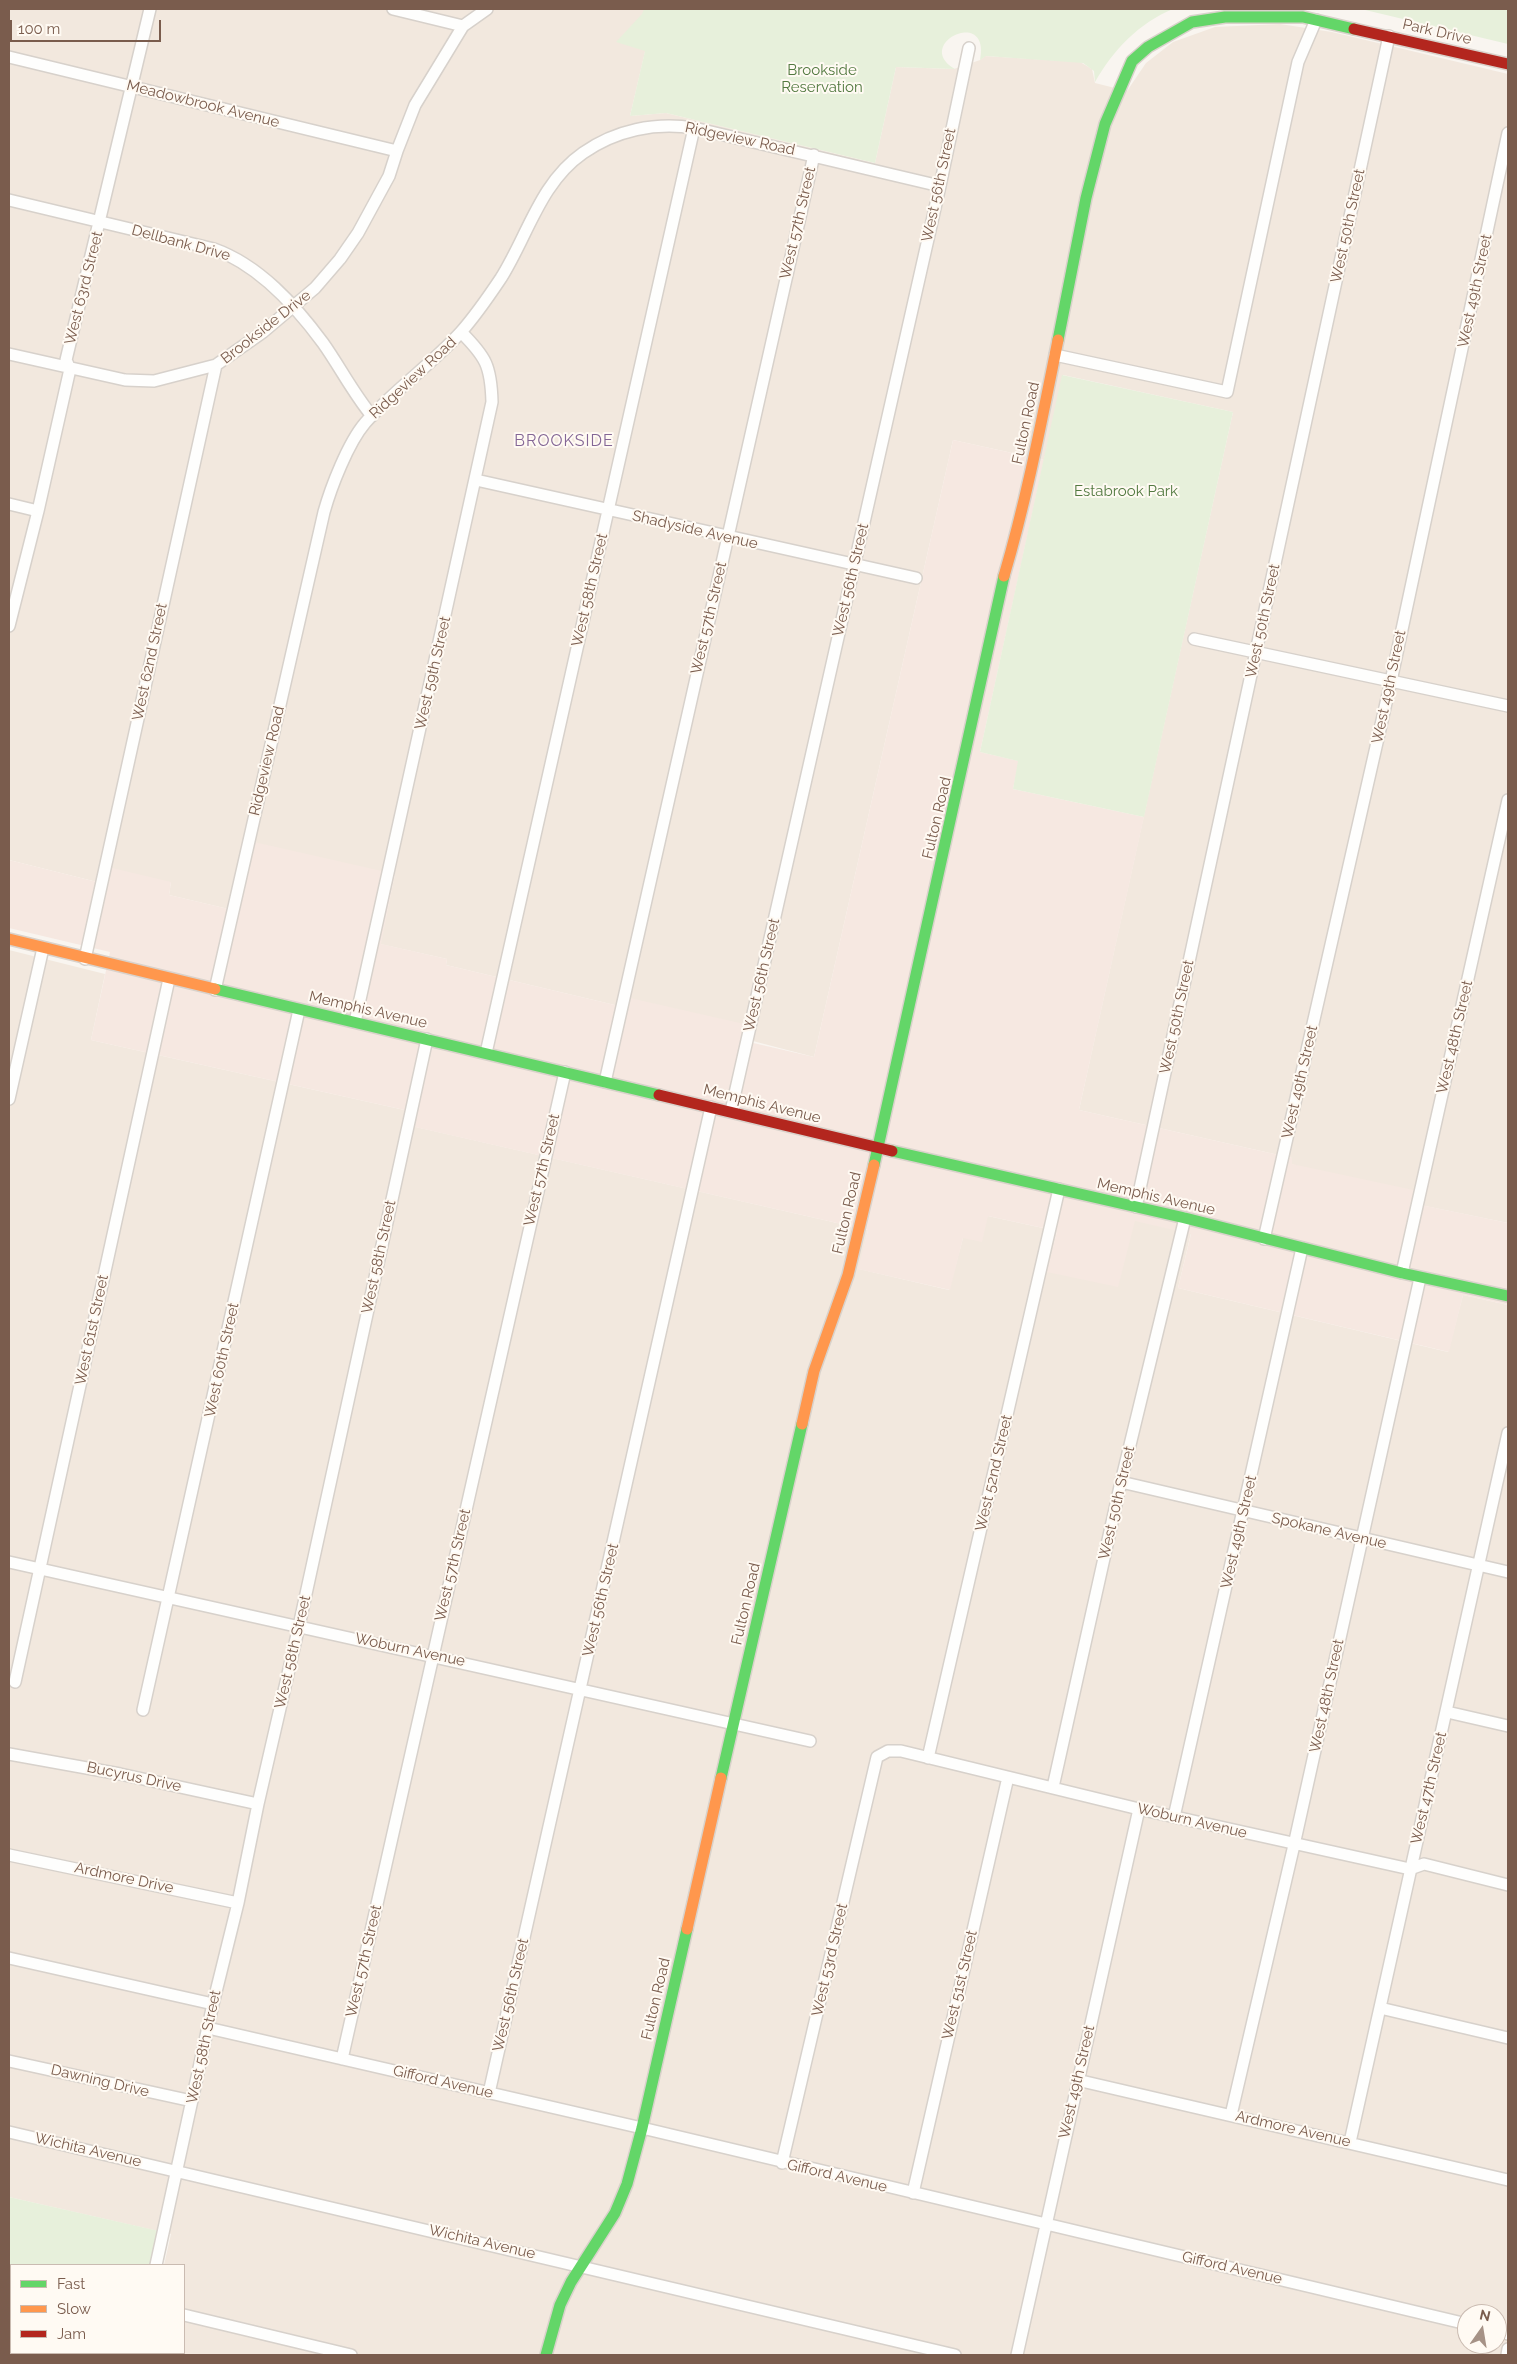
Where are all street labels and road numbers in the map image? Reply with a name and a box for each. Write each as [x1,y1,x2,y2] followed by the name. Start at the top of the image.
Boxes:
[1401,15,1473,49] street label: Park Drive
[125,76,281,132] street label: Meadowbrook Avenue
[683,119,797,159] street label: Ridgeview Road
[918,126,960,244] street label: West 56th Street
[776,165,820,281] street label: West 57th Street
[1327,167,1369,285] street label: West 50th Street
[130,221,232,265] street label: Dellbank Drive
[61,229,107,347] street label: West 63rd Street
[1454,233,1496,349] street label: West 49th Street
[217,286,315,368] street label: Brookside Drive
[366,333,460,423] street label: Ridgeview Road
[1008,380,1044,466] street label: Fulton Road
[630,507,760,553] street label: Shadyside Avenue
[829,521,873,639] street label: West 56th Street
[568,532,612,648] street label: West 58th Street
[687,560,731,676] street label: West 57th Street
[1242,562,1284,680] street label: West 50th Street
[129,601,171,723] street label: West 62nd Street
[411,615,455,731] street label: West 59th Street
[1368,629,1410,745] street label: West 49th Street
[246,704,288,818] street label: Ridgeview Road
[919,775,955,861] street label: Fulton Road
[740,916,784,1034] street label: West 56th Street
[1156,958,1198,1076] street label: West 50th Street
[1433,979,1477,1095] street label: West 48th Street
[307,988,429,1032] street label: Memphis Avenue
[1278,1024,1322,1140] street label: West 49th Street
[701,1081,823,1127] street label: Memphis Avenue
[520,1112,564,1228] street label: West 57th Street
[829,1170,865,1256] street label: Fulton Road
[1095,1175,1217,1219] street label: Memphis Avenue
[358,1198,400,1316] street label: West 58th Street
[71,1273,113,1387] street label: West 61st Street
[201,1301,243,1419] street label: West 60th Street
[972,1413,1016,1533] street label: West 52nd Street
[1095,1444,1139,1562] street label: West 50th Street
[1217,1474,1261,1590] street label: West 49th Street
[431,1507,475,1623] street label: West 57th Street
[1270,1509,1388,1553] street label: Spokane Avenue
[579,1541,623,1659] street label: West 56th Street
[728,1561,764,1647] street label: Fulton Road
[271,1594,315,1710] street label: West 58th Street
[353,1630,467,1670] street label: Woburn Avenue
[1306,1637,1348,1755] street label: West 48th Street
[1407,1730,1451,1846] street label: West 47th Street
[85,1758,183,1796] street label: Bucyrus Drive
[1135,1800,1249,1842] street label: Woburn Avenue
[73,1859,175,1897] street label: Ardmore Drive
[808,1902,852,2018] street label: West 53rd Street
[342,1903,386,2019] street label: West 57th Street
[939,1928,981,2042] street label: West 51st Street
[489,1936,533,2054] street label: West 56th Street
[638,1956,674,2042] street label: Fulton Road
[183,1988,225,2106] street label: West 58th Street
[1055,2024,1099,2140] street label: West 49th Street
[49,2061,151,2101] street label: Dawning Drive
[391,2062,495,2102] street label: Gifford Avenue
[1234,2107,1352,2151] street label: Ardmore Avenue
[33,2129,143,2171] street label: Wichita Avenue
[785,2156,889,2196] street label: Gifford Avenue
[427,2221,537,2263] street label: Wichita Avenue
[1180,2248,1284,2288] street label: Gifford Avenue

